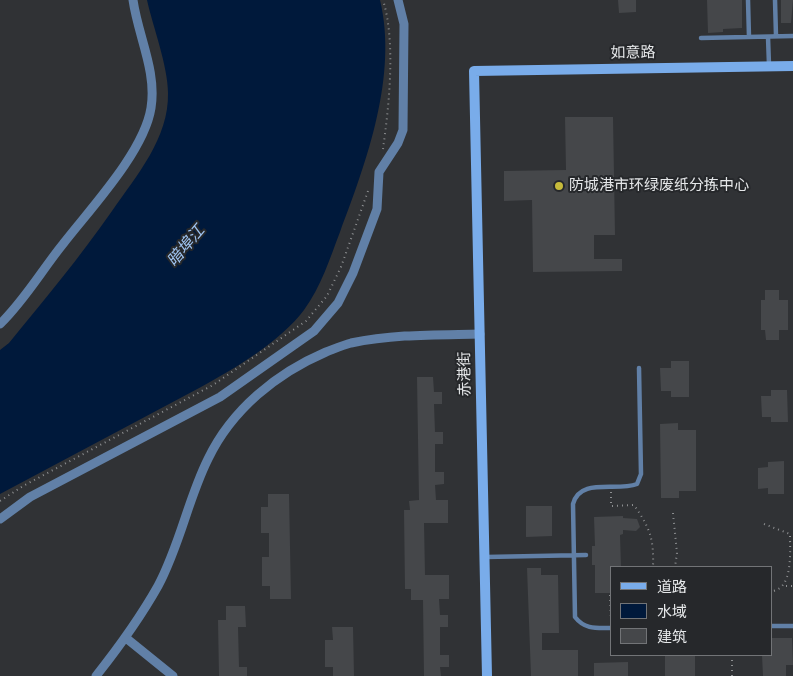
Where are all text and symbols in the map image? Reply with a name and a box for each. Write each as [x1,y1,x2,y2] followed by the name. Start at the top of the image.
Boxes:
[610,44,656,62] street label: 如意路
[569,177,749,195] place label: 防城港市环绿废纸分拣中心
[553,180,565,192] marker: 防城港市环绿废纸分拣中心
[163,221,209,271] water label: 暗埠江
[456,351,474,397] street label: 赤港街
[610,566,773,656] legend
[657,577,687,596] text: 道路
[657,602,687,621] text: 水域
[657,627,687,646] text: 建筑

